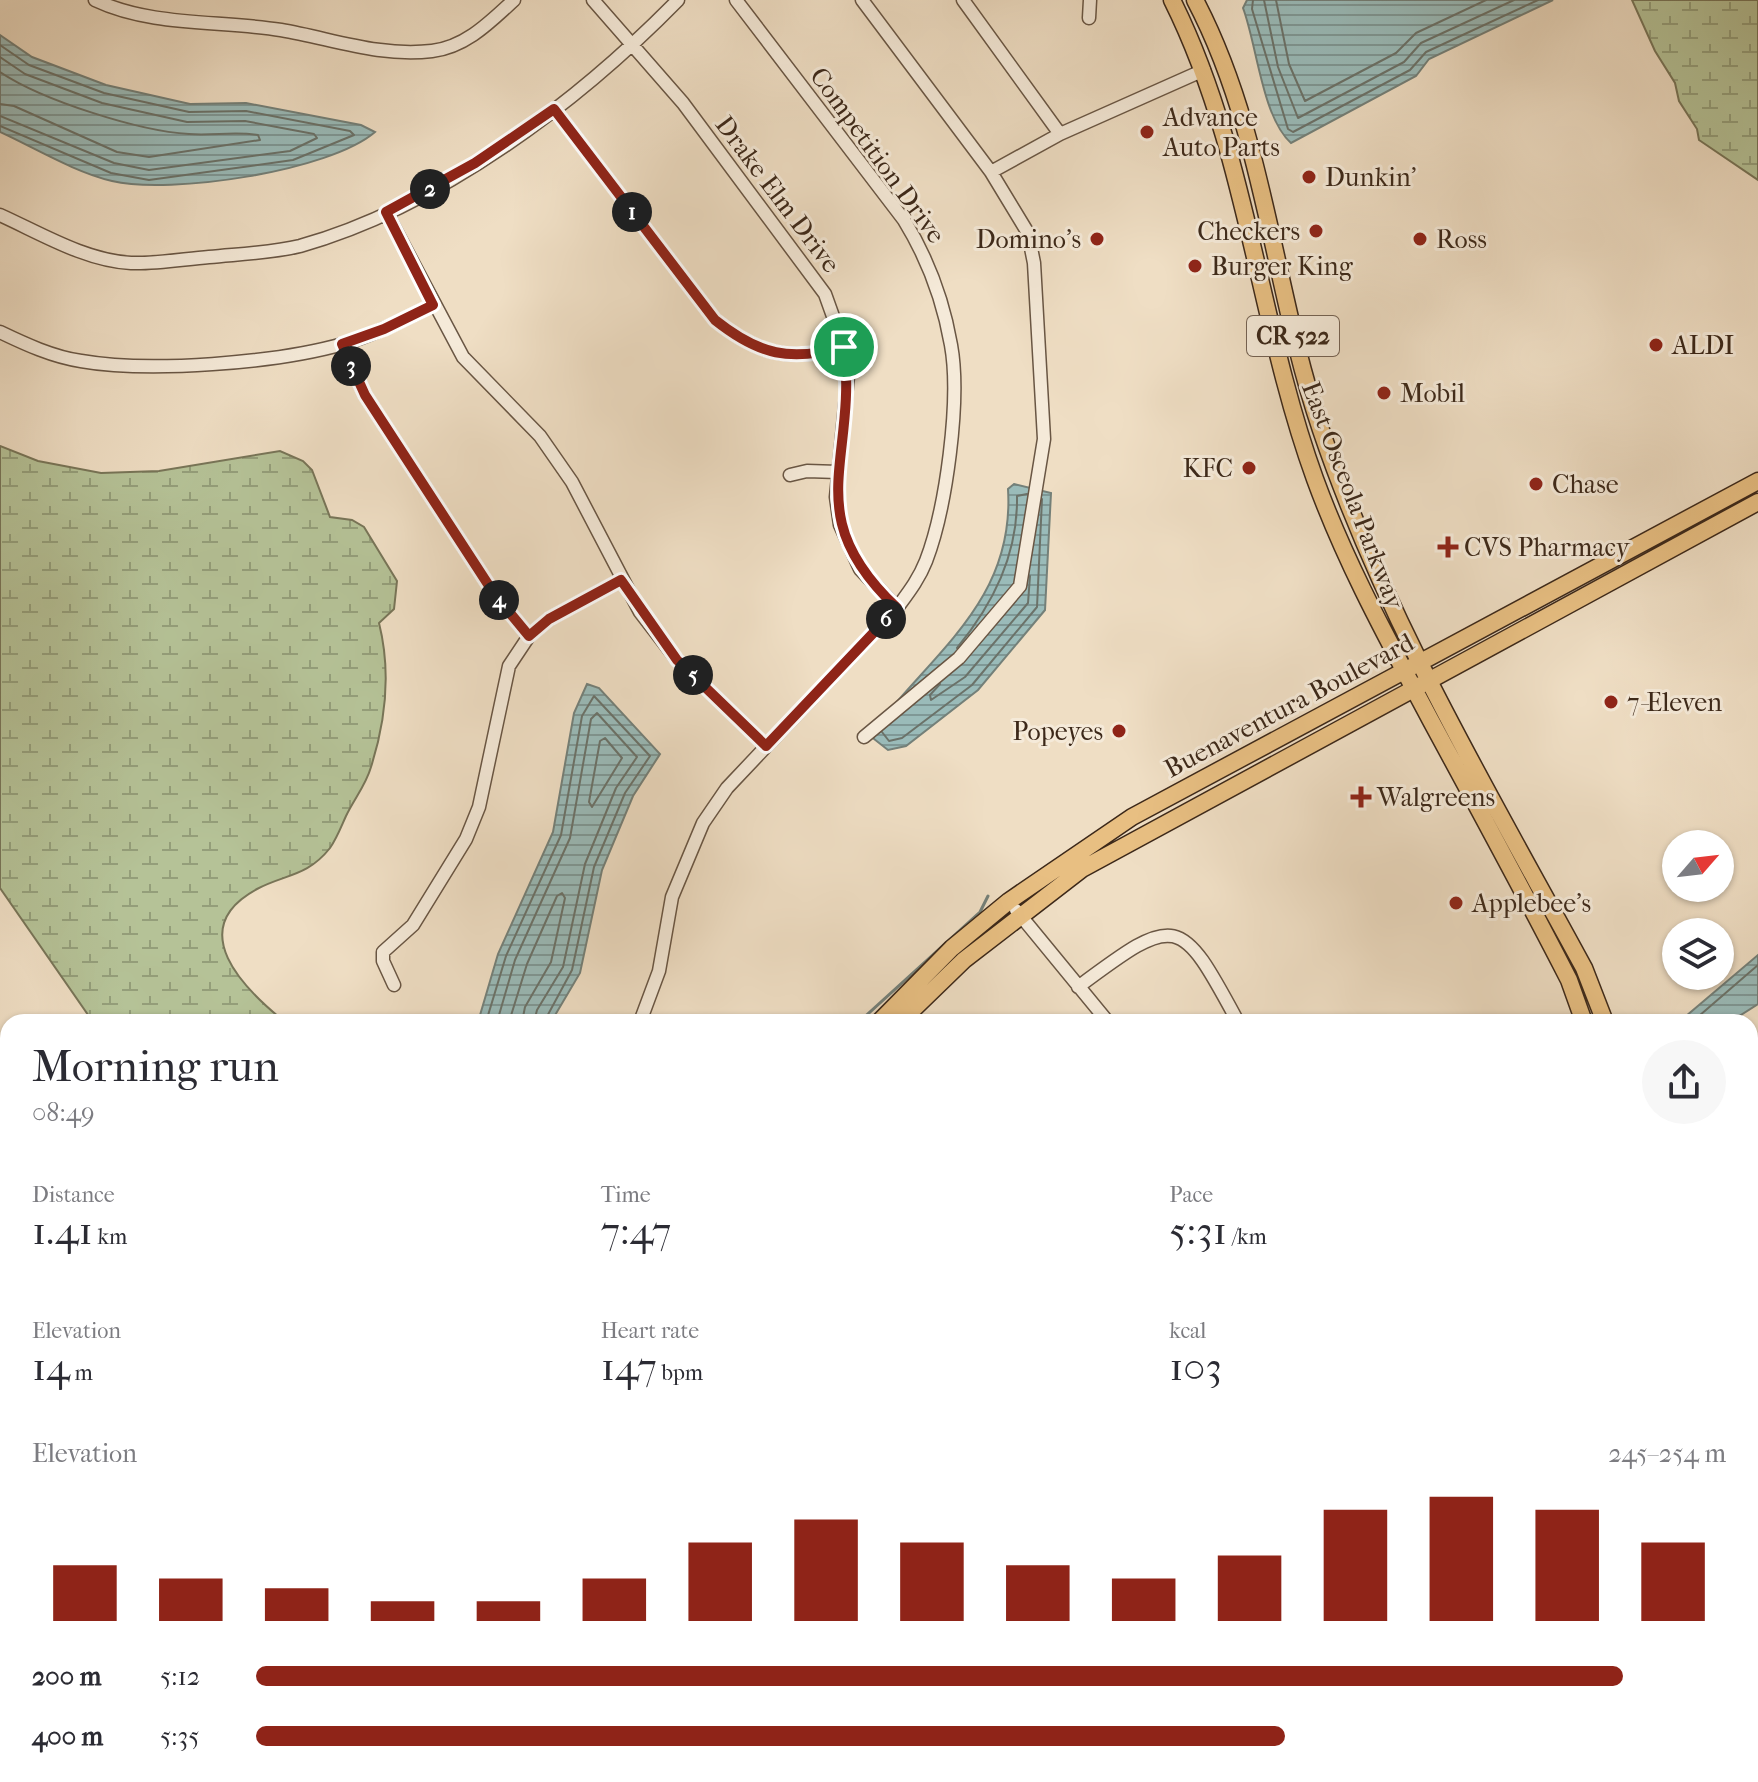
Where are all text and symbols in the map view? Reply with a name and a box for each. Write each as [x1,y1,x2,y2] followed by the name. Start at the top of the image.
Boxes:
[803,61,952,249] street label: Competition Drive
[1162,102,1280,163] place label: Advance Auto Parts
[709,110,847,279] street label: Drake Elm Drive
[1138,123,1156,141] marker: Advance Auto Parts
[1325,162,1416,193] place label: Dunkin'
[1300,168,1318,186] marker: Dunkin'
[410,169,450,209] pin: 2
[424,176,436,202] text: 2
[612,192,652,232] pin: 1
[628,199,636,225] text: 1
[1197,216,1300,247] place label: Checkers
[1307,222,1325,240] marker: Checkers
[976,224,1081,255] place label: Domino's
[1436,224,1487,255] place label: Ross
[1088,230,1106,248] marker: Domino's
[1411,230,1429,248] marker: Ross
[1211,251,1354,282] place label: Burger King
[1186,257,1204,275] marker: Burger King
[810,313,878,381] pin
[1247,316,1339,356] road number: CR 522
[822,325,866,369] icon: arrive
[1671,330,1734,361] place label: ALDI
[1647,336,1665,354] marker: ALDI
[331,346,371,386] pin: 3
[346,353,356,379] text: 3
[1295,377,1411,614] street label: East Osceola Parkway
[1400,378,1465,409] place label: Mobil
[1375,384,1393,402] marker: Mobil
[1183,453,1233,484] place label: KFC
[1240,459,1258,477] marker: KFC
[1552,469,1619,500] place label: Chase
[1527,475,1545,493] marker: Chase
[1464,532,1631,563] place label: CVS Pharmacy
[1439,538,1457,556] marker: CVS Pharmacy
[479,580,519,620] pin: 4
[493,587,506,613] text: 4
[866,599,906,639] pin: 6
[880,606,892,632] text: 6
[1159,626,1420,784] street label: Buenaventura Boulevard
[673,655,713,695] pin: 5
[688,662,698,688] text: 5
[1627,687,1722,718] place label: 7-Eleven
[1602,693,1620,711] marker: 7-Eleven
[1012,716,1103,747] place label: Popeyes
[1110,722,1128,740] marker: Popeyes
[1376,782,1495,813] place label: Walgreens
[1352,788,1370,806] marker: Walgreens
[1662,830,1734,902] north arrow
[1662,830,1734,990] map controls
[1471,888,1591,919] place label: Applebee's
[1447,894,1465,912] marker: Applebee's
[1662,918,1734,990] button: layers
[1642,1040,1726,1124] button: share
[32,1041,279,1092] text: Morning run
[32,1097,95,1128] text: 08:49
[32,1182,115,1208] text: Distance
[601,1182,651,1208] text: Time
[1169,1182,1213,1208] text: Pace
[32,1208,93,1254] text: 1.41
[601,1208,671,1254] text: 7:47
[1169,1208,1227,1254] text: 5:31
[93,1224,127,1250] text: km
[1227,1224,1267,1250] text: /km
[32,1318,121,1344] text: Elevation
[601,1318,699,1344] text: Heart rate
[1169,1318,1206,1344] text: kcal
[32,1344,70,1390] text: 14
[601,1344,657,1390] text: 147
[1169,1344,1222,1390] text: 103
[70,1360,93,1386] text: m
[657,1360,703,1386] text: bpm
[32,1438,137,1469] text: Elevation
[1608,1438,1726,1469] text: 245–254 m
[32,1661,101,1692] text: 200 m
[160,1661,200,1692] text: 5:12
[32,1721,103,1752] text: 400 m
[160,1721,199,1752] text: 5:35

